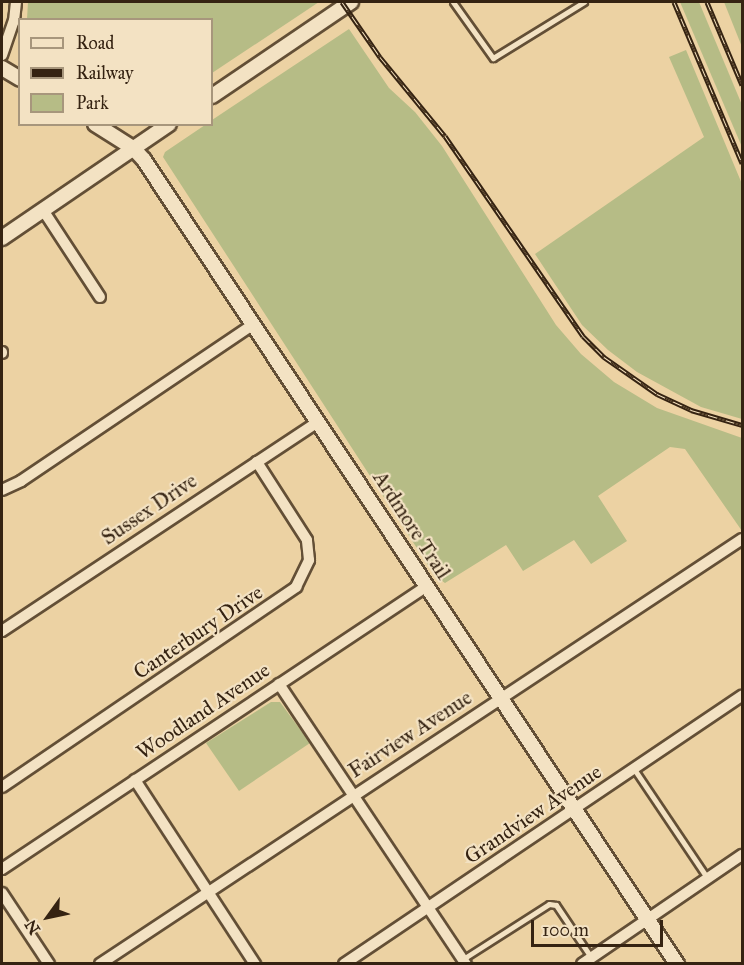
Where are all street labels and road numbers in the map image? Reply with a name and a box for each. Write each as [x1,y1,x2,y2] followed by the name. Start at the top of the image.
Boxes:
[368,466,456,584] street label: Ardmore Trail
[96,468,202,550] street label: Sussex Drive
[129,579,267,685] street label: Canterbury Drive
[132,657,274,765] street label: Woodland Avenue
[344,685,476,783] street label: Fairview Avenue
[460,759,606,869] street label: Grandview Avenue

